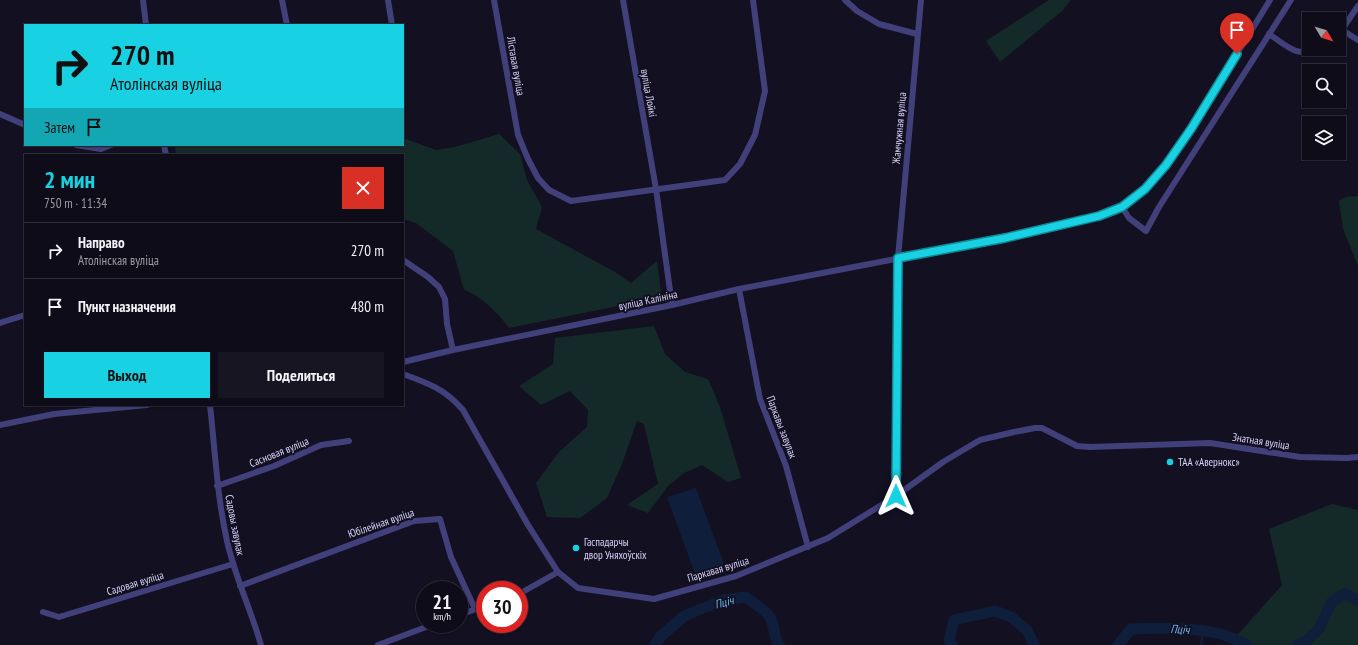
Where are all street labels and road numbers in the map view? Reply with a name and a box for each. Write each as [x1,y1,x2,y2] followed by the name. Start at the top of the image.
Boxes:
[504,34,528,97] street label: Ліставая вуліца
[638,68,660,118] street label: вуліца Лойкі
[889,91,909,166] street label: Жамчужная вуліца
[617,287,679,313] street label: вуліца Калініна
[764,394,801,461] street label: Паркавы завулак
[1231,430,1291,452] street label: Знатная вуліца
[247,434,311,470] street label: Сасновая вуліца
[222,493,248,557] street label: Садовы завулак
[346,505,416,541] street label: Юбілейная вуліца
[686,553,750,585] street label: Паркавая вуліца
[105,568,165,598] street label: Садовая вуліца

